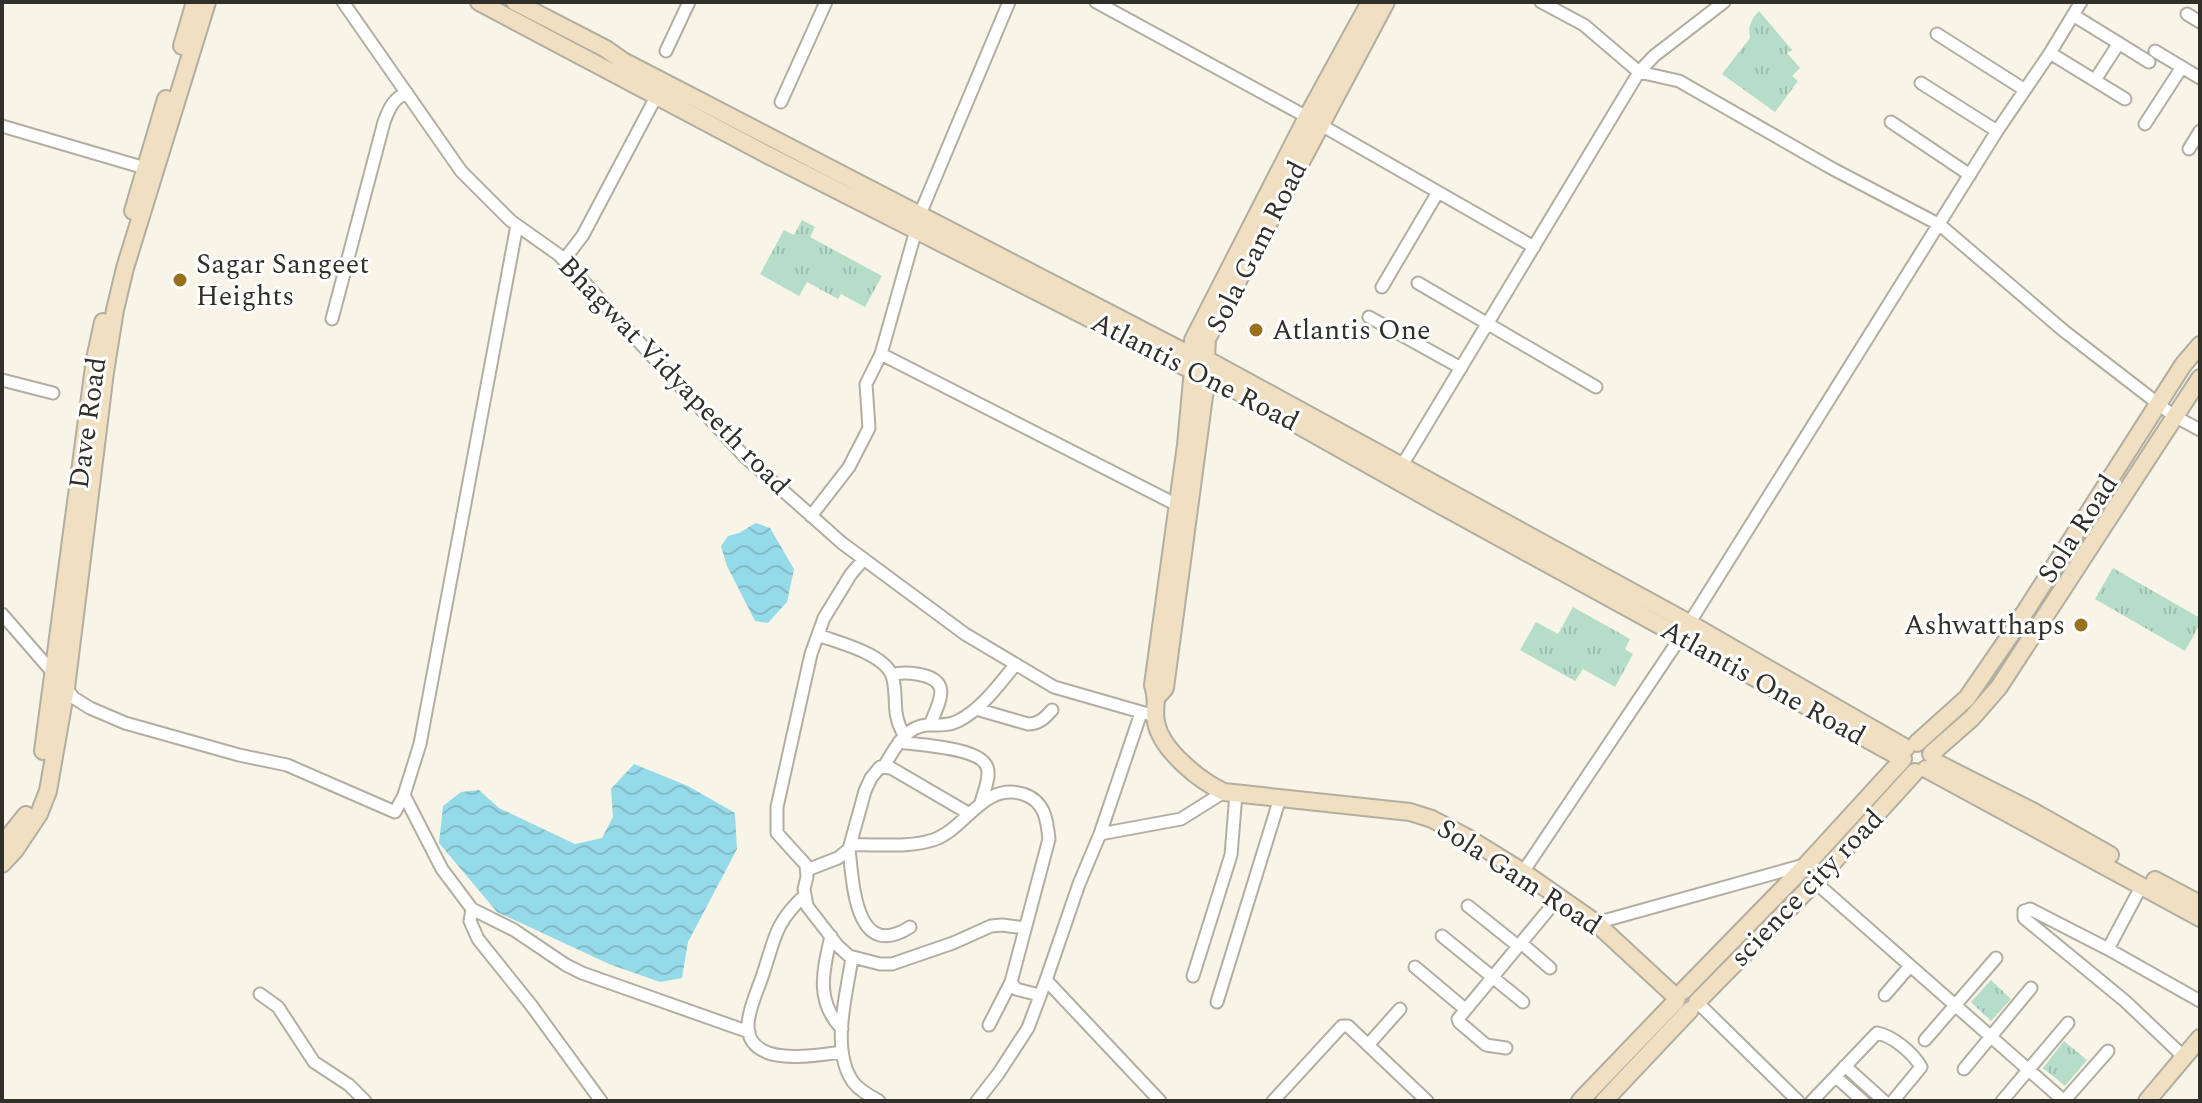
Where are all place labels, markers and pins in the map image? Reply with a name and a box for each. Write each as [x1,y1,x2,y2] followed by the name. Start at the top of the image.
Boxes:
[196,243,369,318] place label: Sagar Sangeet Heights
[171,271,189,289] marker: Sagar Sangeet Heights
[1272,309,1431,352] place label: Atlantis One
[1247,321,1265,339] marker: Atlantis One
[1904,604,2065,647] place label: Ashwatthaps
[2072,616,2090,634] marker: Ashwatthaps

